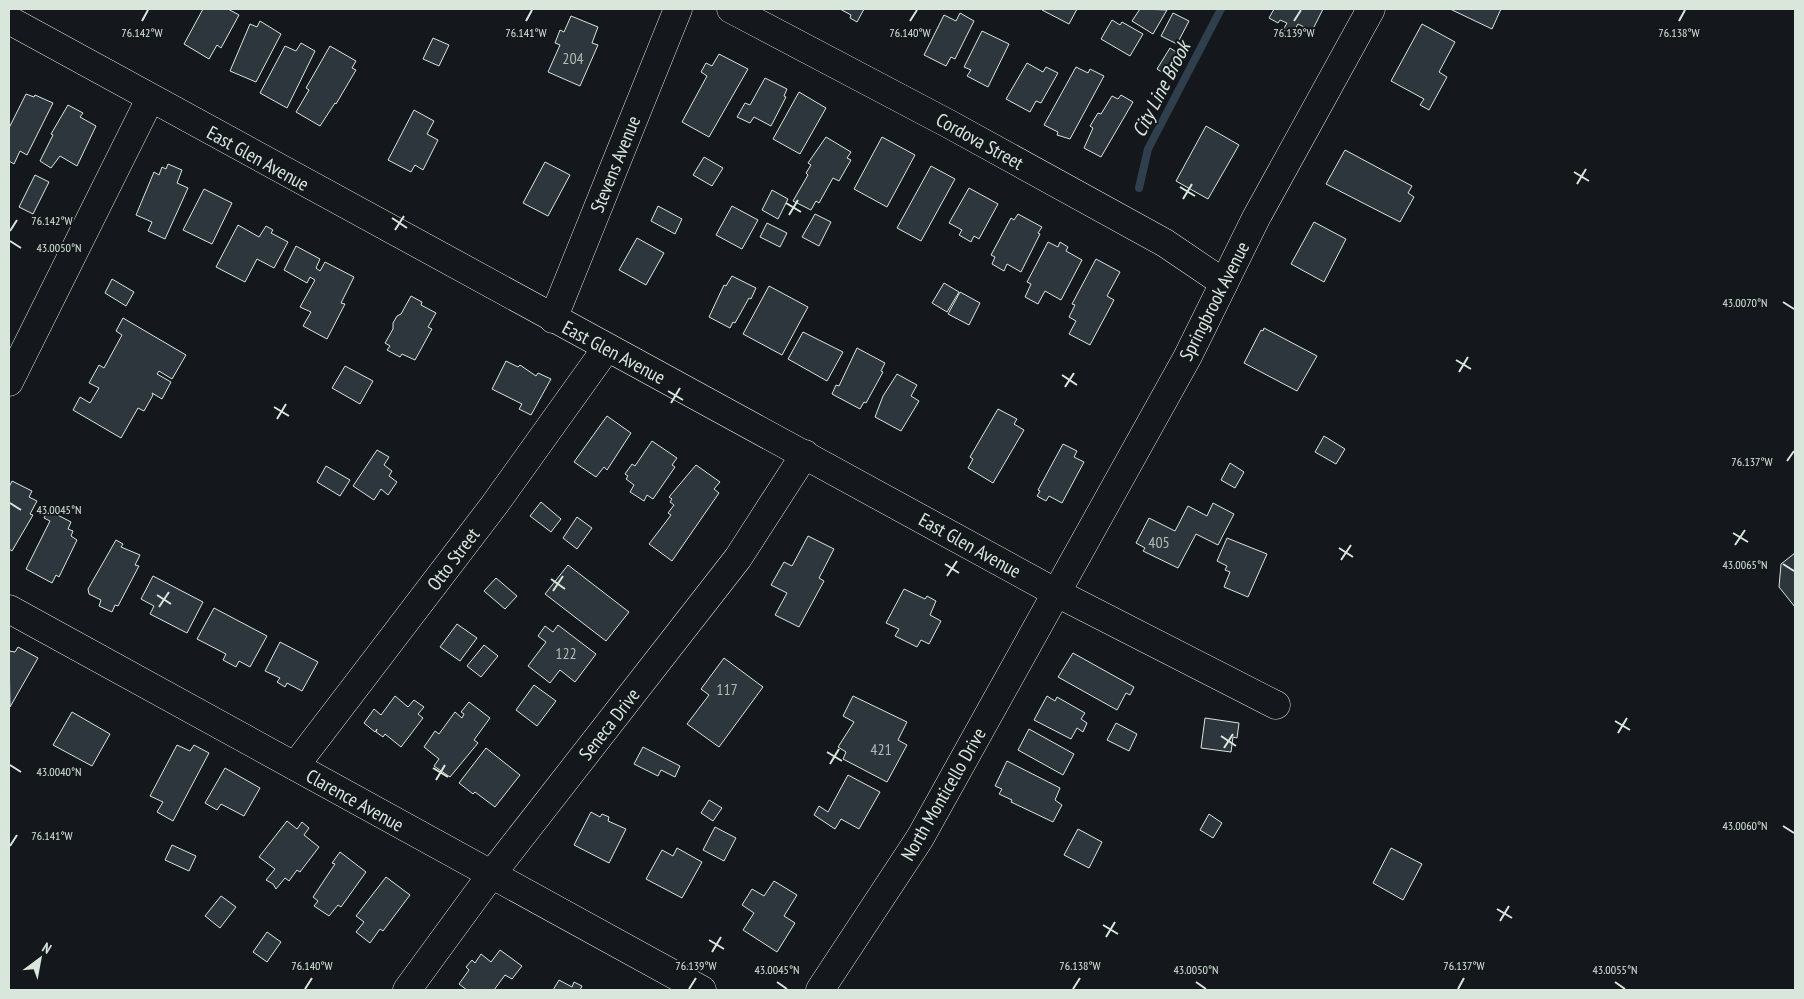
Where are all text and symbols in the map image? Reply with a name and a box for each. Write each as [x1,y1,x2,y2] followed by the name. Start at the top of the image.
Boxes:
[121,25,163,40] text: 76.142°W
[505,25,547,40] text: 76.141°W
[889,25,931,40] text: 76.140°W
[1273,25,1315,40] text: 76.139°W
[1658,25,1700,40] text: 76.138°W
[1126,35,1197,141] water label: City Line Brook
[562,48,584,68] house number: 204
[932,107,1029,175] street label: Cordova Street
[585,112,645,216] street label: Stevens Avenue
[203,120,313,196] street label: East Glen Avenue
[31,213,73,228] text: 76.142°W
[1174,237,1254,365] street label: Springbrook Avenue
[36,240,82,255] text: 43.0050°N
[1722,295,1768,310] text: 43.0070°N
[558,315,670,389] street label: East Glen Avenue
[1731,454,1773,469] text: 76.137°W
[36,502,82,517] text: 43.0045°N
[915,507,1025,583] street label: East Glen Avenue
[422,522,485,595] street label: Otto Street
[1148,532,1170,552] house number: 405
[1722,557,1768,572] text: 43.0065°N
[555,643,577,663] house number: 122
[716,679,738,699] house number: 117
[573,683,645,765] street label: Seneca Drive
[895,723,991,865] street label: North Monticello Drive
[870,739,892,759] house number: 421
[302,763,408,837] street label: Clarence Avenue
[36,764,82,779] text: 43.0040°N
[1722,818,1768,833] text: 43.0060°N
[31,828,73,843] text: 76.141°W
[15,934,65,984] north arrow
[39,938,55,958] text: N
[291,958,333,973] text: 76.140°W
[675,958,717,973] text: 76.139°W
[1059,958,1101,973] text: 76.138°W
[1443,958,1485,973] text: 76.137°W
[754,962,800,977] text: 43.0045°N
[1173,962,1219,977] text: 43.0050°N
[1592,962,1638,977] text: 43.0055°N

